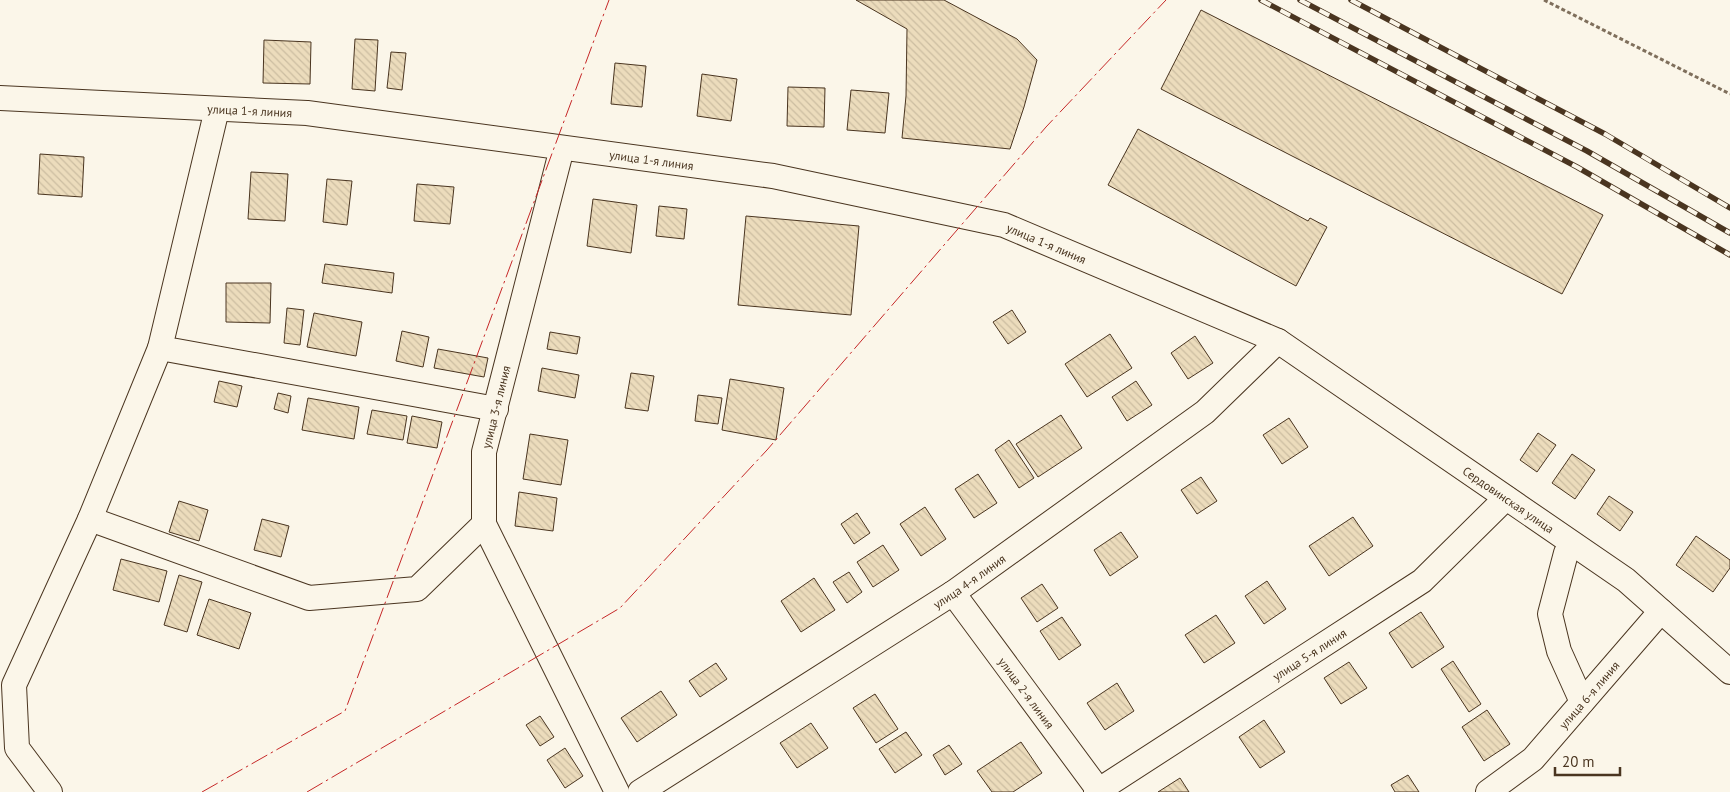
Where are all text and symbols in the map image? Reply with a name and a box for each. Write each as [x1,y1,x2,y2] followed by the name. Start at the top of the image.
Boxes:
[207,101,292,120] street label: улица 1-я линия
[608,146,695,173] street label: улица 1-я линия
[1005,220,1089,266] street label: улица 1-я линия
[478,364,514,450] street label: улица 3-я линия
[1460,463,1557,536] street label: Сердовинская улица
[930,550,1008,611] street label: улица 4-я линия
[1269,625,1349,683] street label: улица 5-я линия
[995,654,1058,731] street label: улица 2-я линия
[1555,658,1622,732] street label: улица 6-я линия
[1555,744,1620,776] scale bar
[1562,752,1595,771] text: 20 m

